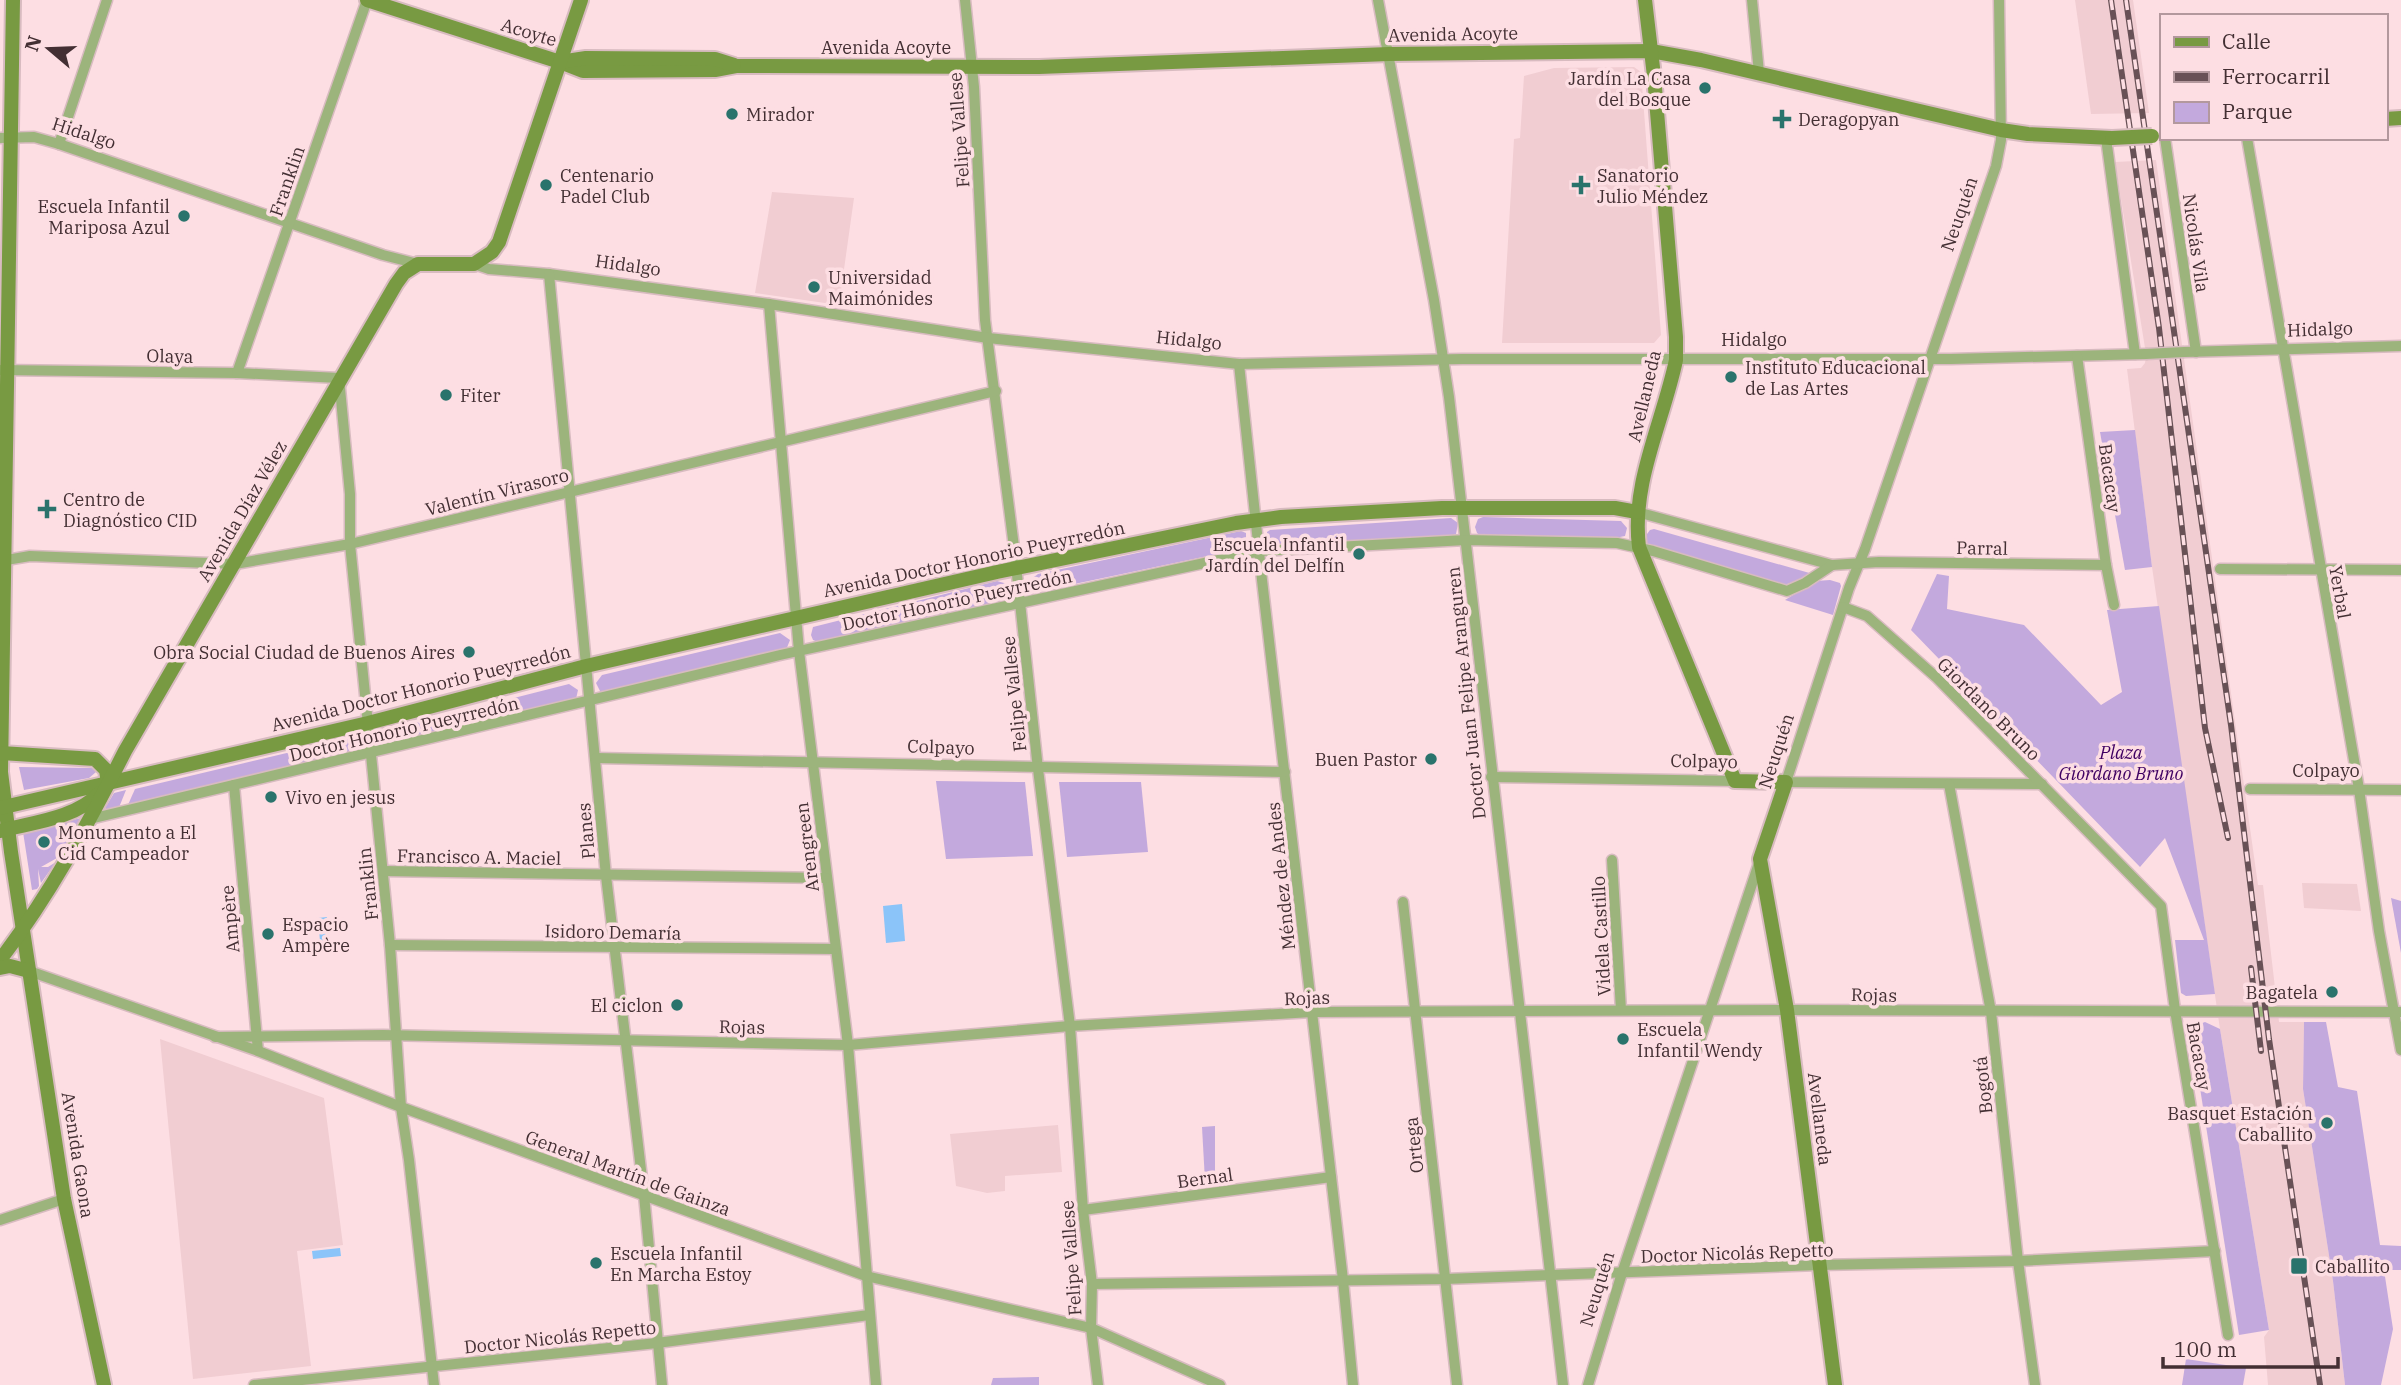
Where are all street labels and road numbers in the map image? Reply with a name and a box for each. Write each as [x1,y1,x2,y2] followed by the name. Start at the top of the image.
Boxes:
[498,13,560,51] street label: Acoyte
[1388,21,1518,47] street label: Avenida Acoyte
[821,36,951,59] street label: Avenida Acoyte
[943,71,975,189] street label: Felipe Vallese
[49,112,119,154] street label: Hidalgo
[264,143,310,219] street label: Franklin
[1935,173,1983,255] street label: Neuquén
[2178,192,2214,294] street label: Nicolás Vila
[594,249,662,281] street label: Hidalgo
[2287,316,2353,342] street label: Hidalgo
[1155,325,1223,355] street label: Hidalgo
[1721,328,1787,351] street label: Hidalgo
[146,344,194,368] street label: Olaya
[1622,348,1666,444] street label: Avellaneda
[192,436,292,586] street label: Avenida Díaz Vélez
[2094,442,2126,514] street label: Bacacay
[423,463,571,521] street label: Valentín Virasoro
[821,516,1127,602] street label: Avenida Doctor Honorio Pueyrredón
[1956,536,2008,560] street label: Parral
[2324,563,2356,621] street label: Yerbal
[840,565,1074,635] street label: Doctor Honorio Pueyrredón
[1441,566,1491,820] street label: Doctor Juan Felipe Aranguren
[997,635,1031,753] street label: Felipe Vallese
[269,640,573,736] street label: Avenida Doctor Honorio Pueyrredón
[1933,653,2045,765] street label: Giordano Bruno
[287,692,521,766] street label: Doctor Honorio Pueyrredón
[1753,710,1799,792] street label: Neuquén
[907,734,975,760] street label: Colpayo
[1670,749,1738,773] street label: Colpayo
[2292,759,2360,782] street label: Colpayo
[790,801,824,893] street label: Arengreen
[1262,801,1300,951] street label: Méndez de Andes
[572,802,600,860] street label: Planes
[397,844,561,870] street label: Francisco A. Maciel
[353,846,383,922] street label: Franklin
[1586,875,1616,997] street label: Videla Castillo
[216,884,244,954] street label: Ampère
[544,919,682,945] street label: Isidoro Demaría
[1851,983,1897,1007] street label: Rojas
[1284,986,1330,1010] street label: Rojas
[719,1015,765,1039] street label: Rojas
[2182,1020,2216,1093] street label: Bacacay
[1969,1055,1997,1115] street label: Bogotá
[1803,1071,1837,1167] street label: Avellaneda
[57,1090,99,1220] street label: Avenida Gaona
[1400,1115,1428,1174] street label: Ortega
[522,1125,734,1221] street label: General Martín de Gainza
[1175,1163,1235,1193] street label: Bernal
[1055,1199,1087,1317] street label: Felipe Vallese
[1640,1238,1834,1268] street label: Doctor Nicolás Repetto
[1575,1248,1619,1330] street label: Neuquén
[463,1315,657,1359] street label: Doctor Nicolás Repetto

